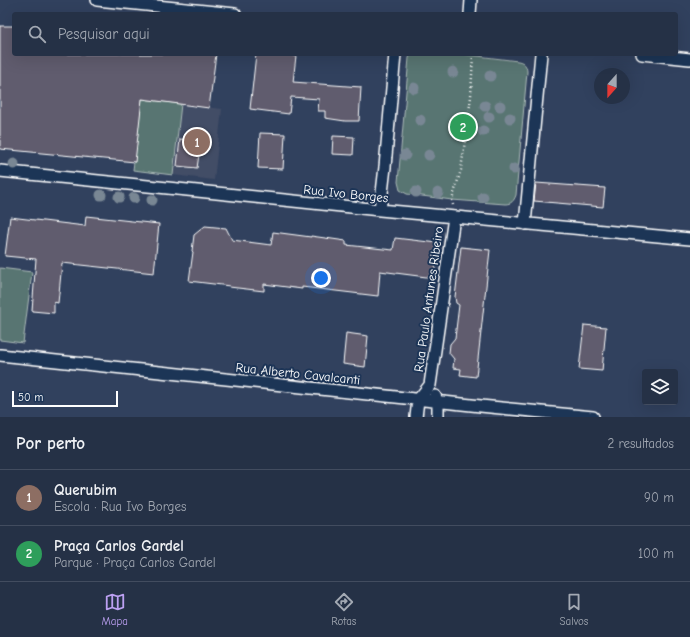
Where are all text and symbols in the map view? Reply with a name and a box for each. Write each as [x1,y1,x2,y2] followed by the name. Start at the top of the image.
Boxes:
[12,12,678,56] search box
[26,23,48,45] icon: search
[58,25,150,43] text: Pesquisar aqui
[594,68,630,104] north arrow
[450,112,476,142] pin: 2
[184,127,210,157] pin: 1
[303,182,389,205] street label: Rua Ivo Borges
[411,225,446,373] street label: Rua Paulo Antunes Ribeiro
[311,268,331,288] your location
[235,359,361,388] street label: Rua Alberto Cavalcanti
[642,369,678,405] map controls
[642,369,678,405] button: layers
[12,389,118,408] scale bar
[18,391,43,404] text: 50 m
[16,434,85,453] text: Por perto
[607,436,674,451] text: 2 resultados
[54,481,117,499] text: Querubim
[26,490,32,505] text: 1
[644,490,674,505] text: 90 m
[54,499,186,514] text: Escola · Rua Ivo Borges
[54,537,184,555] text: Praça Carlos Gardel
[26,546,32,561] text: 2
[638,546,674,561] text: 100 m
[54,555,216,570] text: Parque · Praça Carlos Gardel
[102,591,128,628] tab: Mapa
[331,591,356,628] tab: Rotas
[560,591,588,628] tab: Salvos

